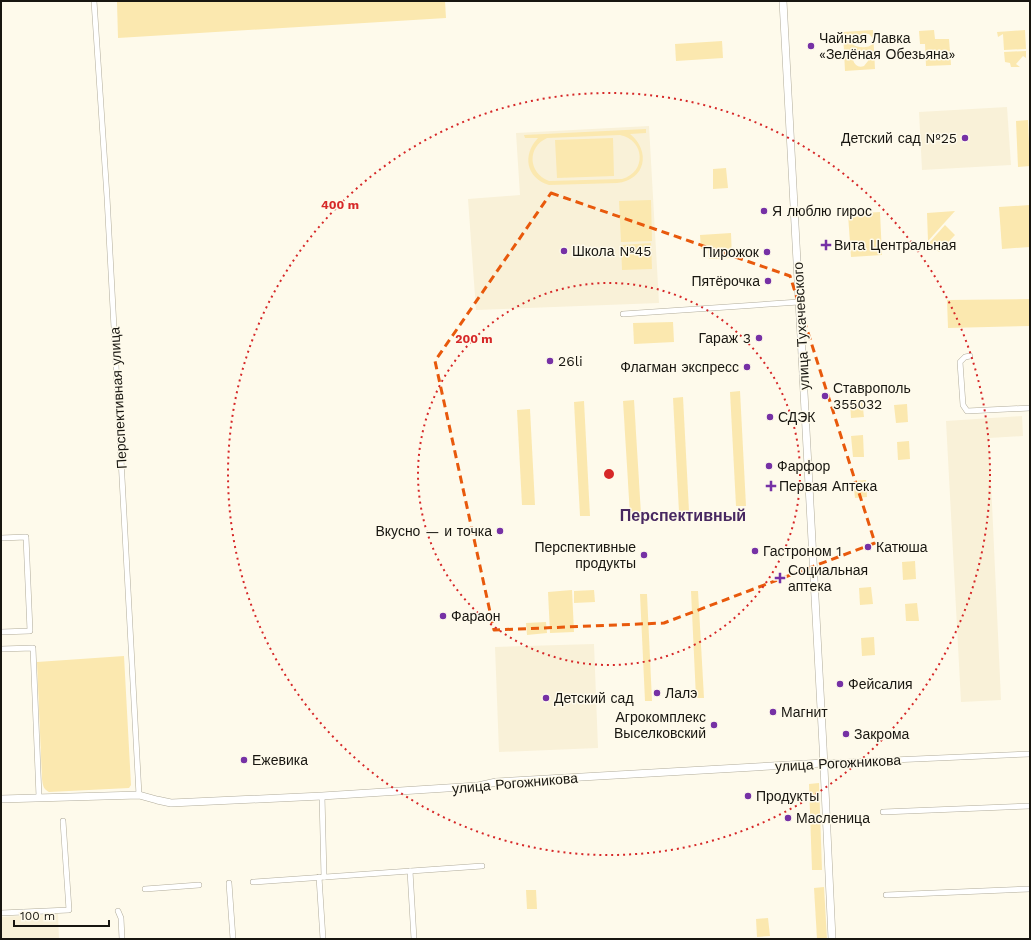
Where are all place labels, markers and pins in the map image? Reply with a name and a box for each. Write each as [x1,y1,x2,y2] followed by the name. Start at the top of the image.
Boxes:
[819,30,956,62] place label: Чайная Лавка «Зелёная Обезьяна»
[806,41,816,51] marker: Чайная Лавка «Зелёная Обезьяна»
[841,130,957,146] place label: Детский сад №25
[960,133,970,143] marker: Детский сад №25
[772,203,872,219] place label: Я люблю гирос
[759,206,769,216] marker: Я люблю гирос
[834,237,956,253] place label: Вита Центральная
[821,240,831,250] marker: Вита Центральная
[572,243,651,259] place label: Школа №45
[702,244,760,260] place label: Пирожок
[559,246,569,256] marker: Школа №45
[762,247,772,257] marker: Пирожок
[691,273,760,289] place label: Пятёрочка
[763,276,773,286] marker: Пятёрочка
[699,330,751,346] place label: Гараж 3
[754,333,764,343] marker: Гараж 3
[558,353,583,369] place label: 26li
[545,356,555,366] marker: 26li
[620,359,739,375] place label: Флагман экспресс
[742,362,752,372] marker: Флагман экспресс
[833,380,911,412] place label: Ставрополь 355032
[820,391,830,401] marker: Ставрополь 355032
[778,409,816,425] place label: СДЭК
[765,412,775,422] marker: СДЭК
[777,458,831,474] place label: Фарфор
[764,461,774,471] marker: Фарфор
[602,467,616,481] centre of rings
[779,478,877,494] place label: Первая Аптека
[766,481,776,491] marker: Первая Аптека
[375,523,492,539] place label: Вкусно — и точка
[495,526,505,536] marker: Вкусно — и точка
[534,539,636,571] place label: Перспективные продукты
[876,539,928,555] place label: Катюша
[863,542,873,552] marker: Катюша
[763,543,842,559] place label: Гастроном 1
[750,546,760,556] marker: Гастроном 1
[639,550,649,560] marker: Перспективные продукты
[788,562,868,594] place label: Социальная аптека
[775,573,785,583] marker: Социальная аптека
[451,608,501,624] place label: Фараон
[438,611,448,621] marker: Фараон
[848,676,913,692] place label: Фейсалия
[835,679,845,689] marker: Фейсалия
[665,685,697,701] place label: Лалэ
[652,688,662,698] marker: Лалэ
[554,690,634,706] place label: Детский сад
[541,693,551,703] marker: Детский сад
[781,704,828,720] place label: Магнит
[768,707,778,717] marker: Магнит
[614,709,706,741] place label: Агрокомплекс Выселковский
[709,720,719,730] marker: Агрокомплекс Выселковский
[854,726,910,742] place label: Закрома
[841,729,851,739] marker: Закрома
[252,752,308,768] place label: Ежевика
[239,755,249,765] marker: Ежевика
[756,788,819,804] place label: Продукты
[743,791,753,801] marker: Продукты
[796,810,870,826] place label: Масленица
[783,813,793,823] marker: Масленица

